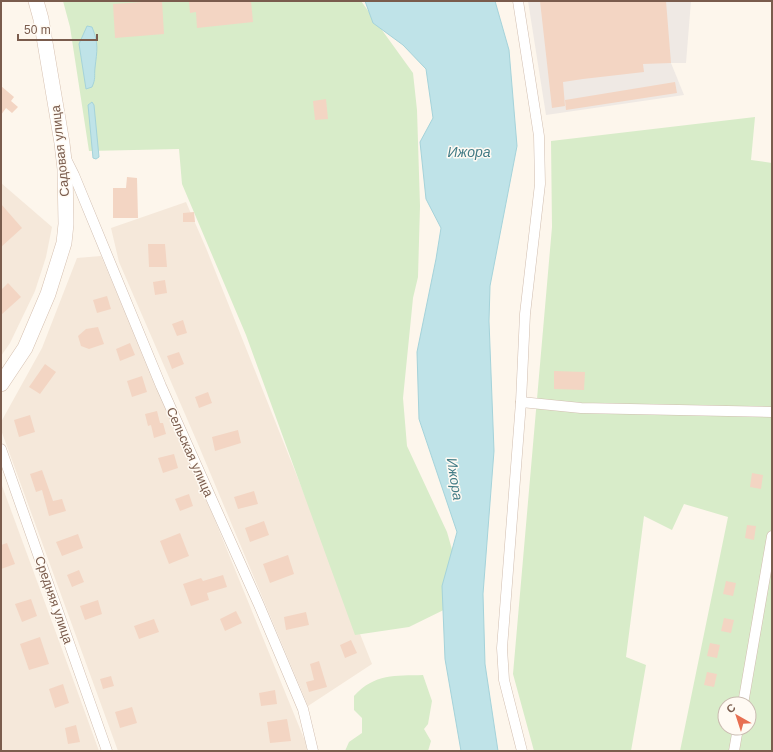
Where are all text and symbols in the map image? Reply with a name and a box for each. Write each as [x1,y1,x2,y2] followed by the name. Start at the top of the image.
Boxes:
[18,16,97,42] scale bar
[24,23,51,37] text: 50 m
[48,104,72,198] street label: Садовая улица
[447,144,491,160] water label: Ижора
[163,405,217,500] street label: Сельская улица
[444,457,466,502] water label: Ижора
[32,554,76,647] street label: Средняя улица
[717,696,757,736] north arrow
[724,701,738,715] text: С

